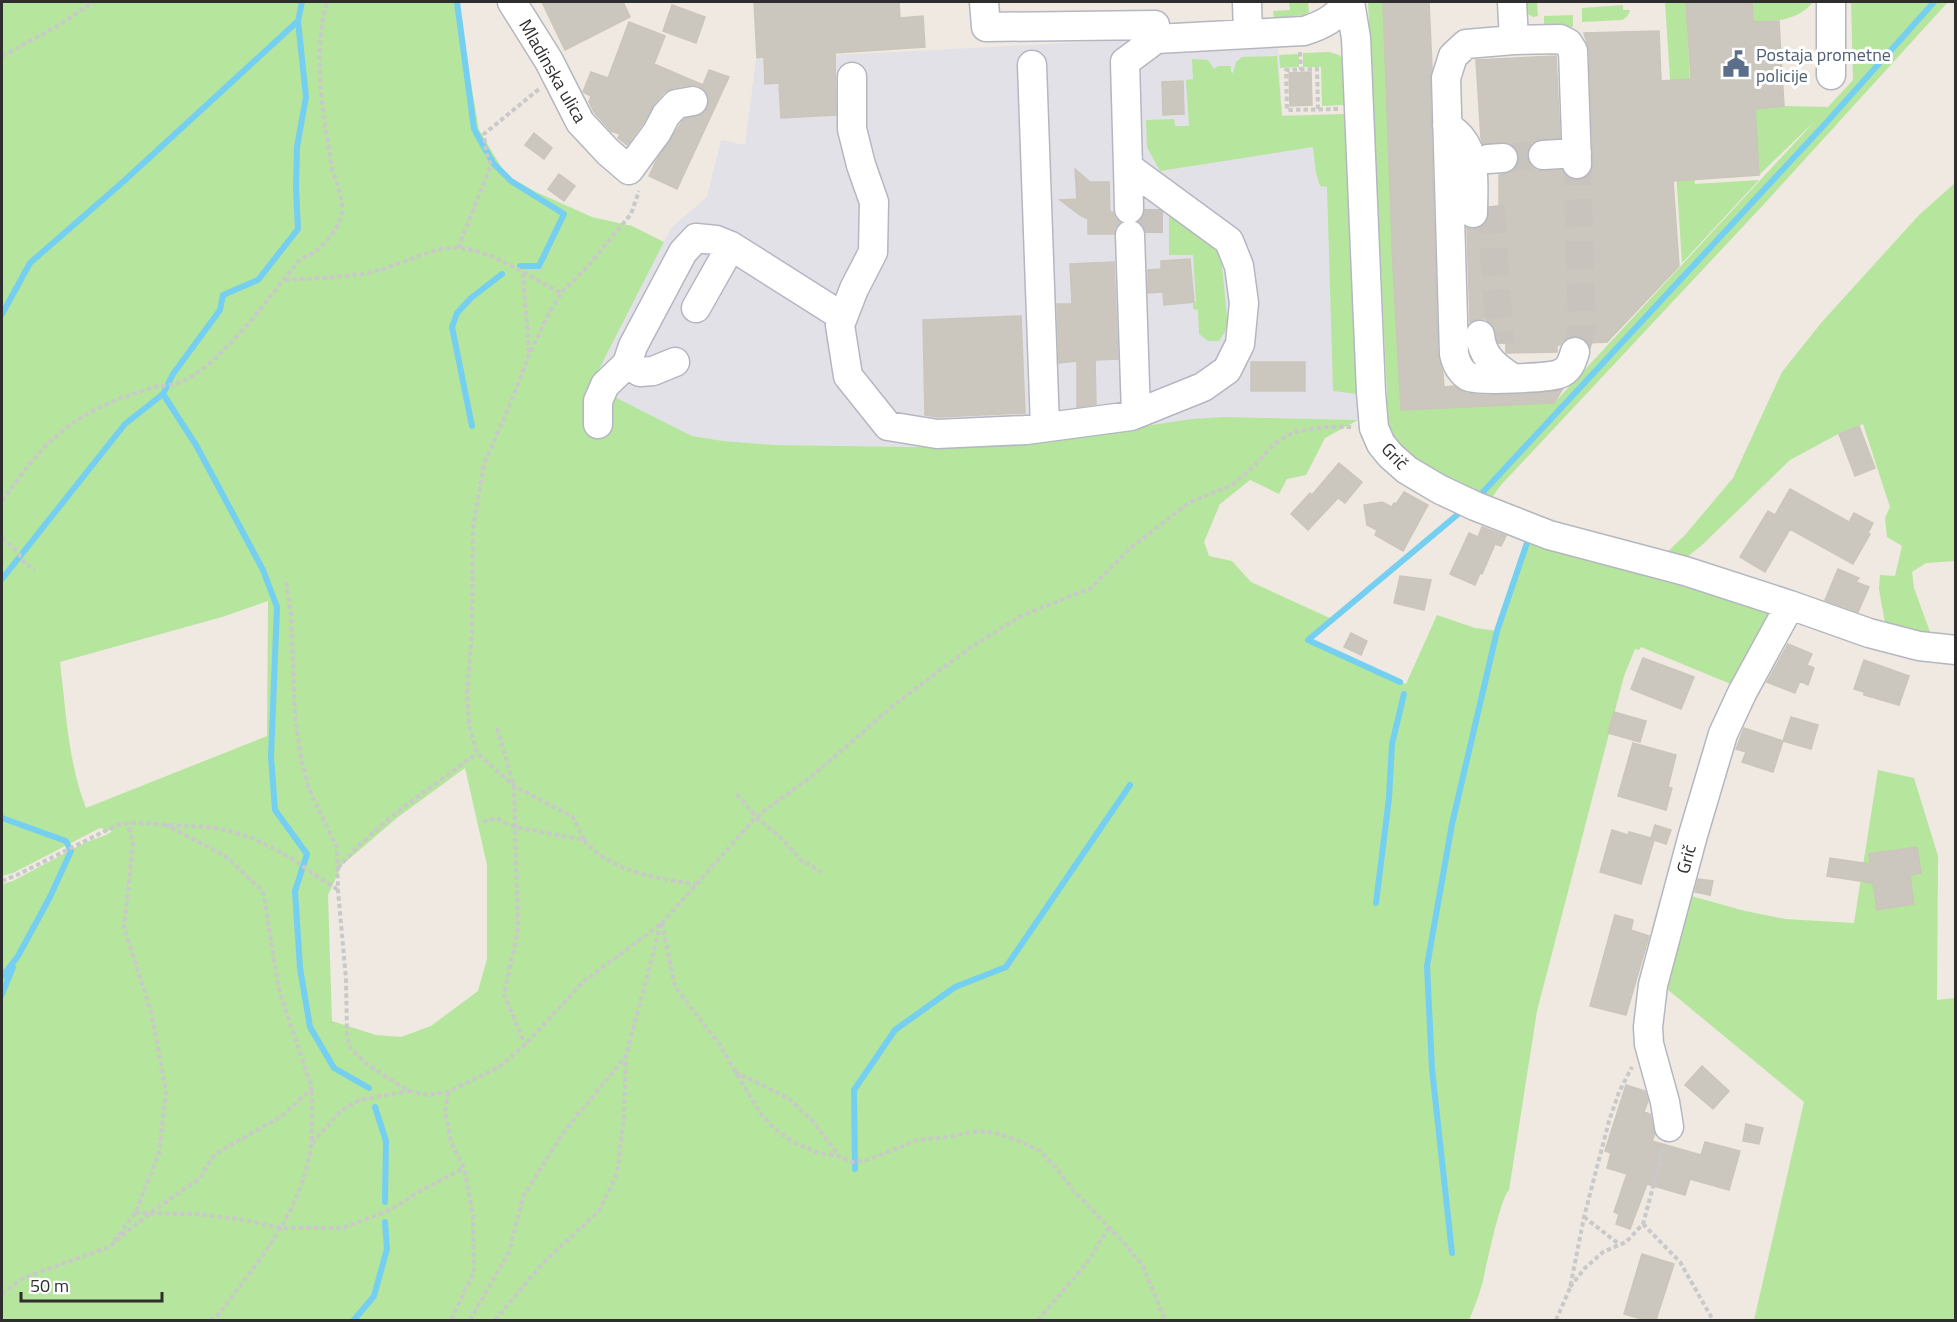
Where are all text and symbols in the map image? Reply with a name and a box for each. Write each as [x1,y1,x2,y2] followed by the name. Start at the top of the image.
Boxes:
[512,14,594,128] street label: Mladinska ulica
[1756,41,1891,89] place label: Postaja prometne policije
[1721,49,1751,79] public building icon: Postaja prometne policije
[1375,436,1415,476] street label: Grič
[1669,841,1703,877] street label: Grič
[21,1265,162,1303] scale bar
[30,1272,69,1299] text: 50 m

